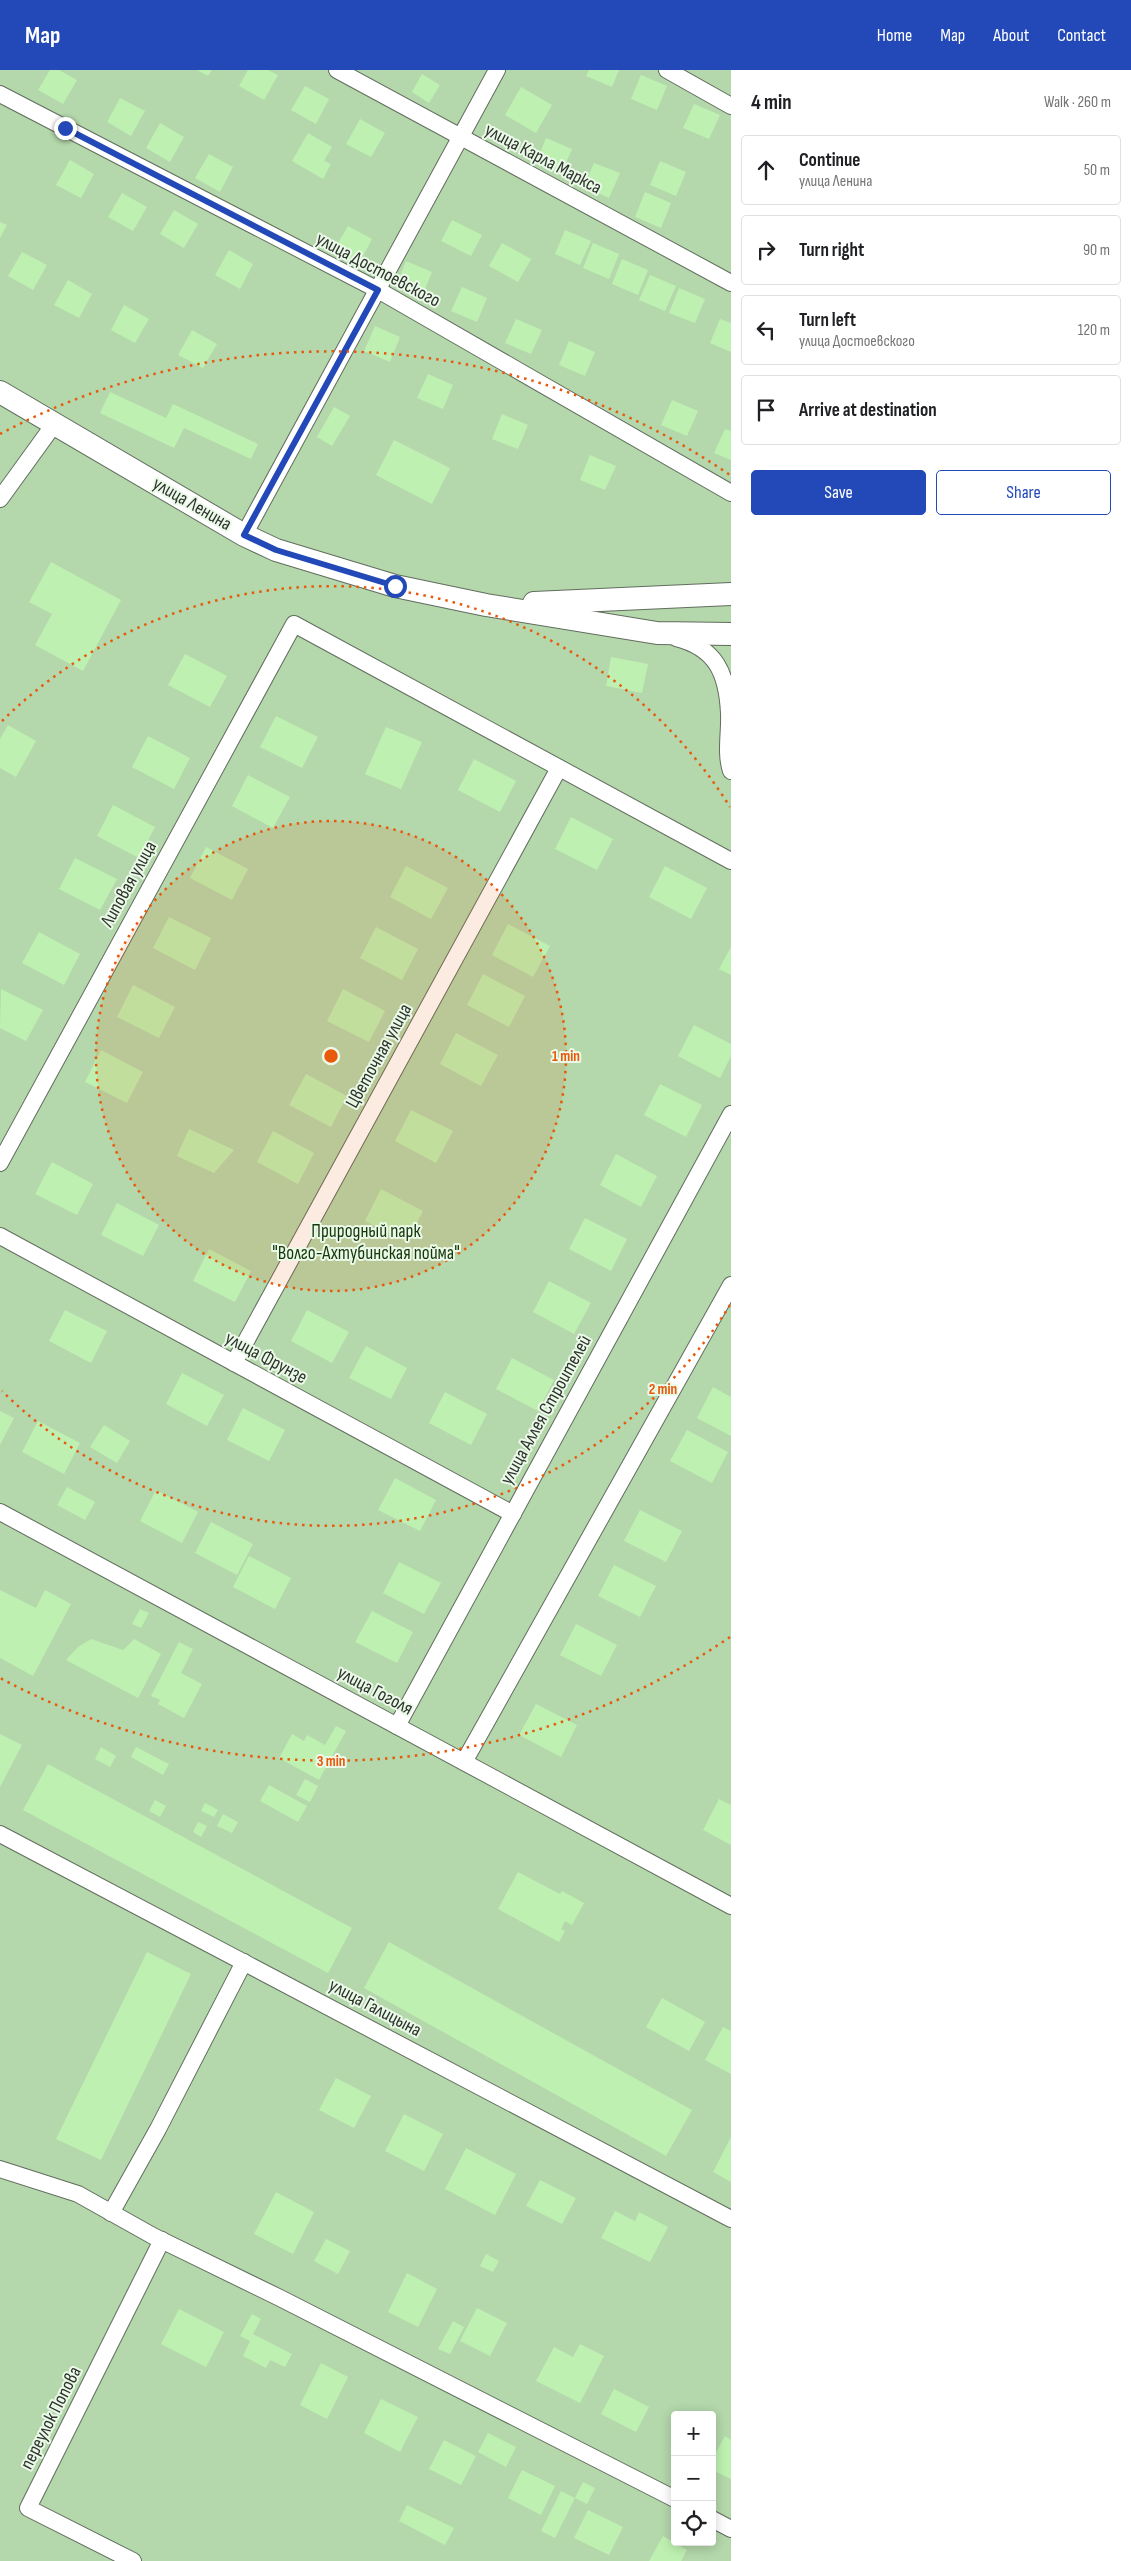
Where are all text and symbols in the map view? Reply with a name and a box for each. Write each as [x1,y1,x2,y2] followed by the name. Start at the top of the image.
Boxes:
[25,21,60,50] text: Map
[877,25,912,46] text: Home
[940,25,965,46] text: Map
[993,25,1029,46] text: About
[1057,25,1106,46] text: Contact
[751,90,792,115] text: 4 min
[1044,93,1111,112] text: Walk · 260 m
[54,117,77,140] route end
[481,119,605,199] street label: улица Карла Маркса
[799,149,860,172] text: Continue
[752,156,780,184] icon: ahead
[1084,161,1110,180] text: 50 m
[799,172,872,191] text: улица Ленина
[312,228,444,312] street label: улица Достоевского
[752,236,780,264] icon: right
[799,239,864,262] text: Turn right
[1083,241,1110,260] text: 90 m
[799,309,856,332] text: Turn left
[752,316,780,344] icon: left
[1078,321,1110,340] text: 120 m
[799,332,915,351] text: улица Достоевского
[752,396,780,424] icon: arrive
[799,399,937,422] text: Arrive at destination
[751,470,926,515] button: Save
[936,470,1111,515] button: Share
[149,472,235,536] street label: улица Ленина
[384,575,407,598] route start
[95,837,162,932] street label: Липовая улица
[341,1000,417,1112] street label: Цветочная улица
[322,1047,340,1065] centre of rings
[552,1047,580,1066] text: 1 min
[272,1220,460,1265] park label: Природный парк "Волго-Ахтубинская пойма"
[221,1327,311,1389] street label: улица Фрунзе
[495,1331,597,1489] street label: улица Аллея Строителей
[649,1380,677,1399] text: 2 min
[333,1661,417,1721] street label: улица Гоголя
[317,1752,345,1771] text: 3 min
[325,1974,425,2042] street label: улица Галицына
[15,2363,87,2473] street label: переулок Попова
[671,2411,716,2546] map controls
[671,2411,716,2456] button: +
[671,2456,716,2501] button: −
[671,2501,716,2546] button: locate

